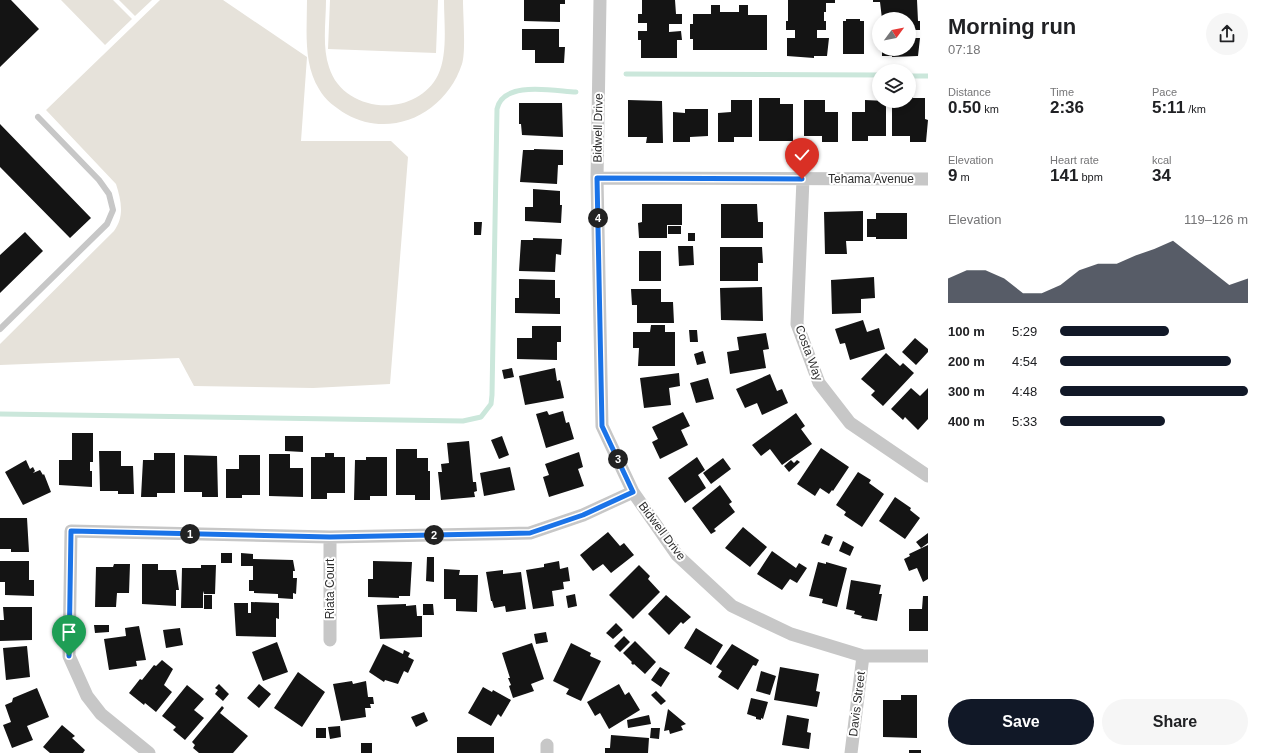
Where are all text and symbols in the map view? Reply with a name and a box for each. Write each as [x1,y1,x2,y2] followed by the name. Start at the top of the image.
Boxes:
[872,12,916,56] north arrow
[872,12,916,108] map controls
[1206,13,1248,55] button: share
[948,14,1076,39] text: Morning run
[948,42,981,57] text: 07:18
[872,64,916,108] button: layers
[948,86,991,98] text: Distance
[1050,86,1074,98] text: Time
[1152,86,1177,98] text: Pace
[590,93,606,163] street label: Bidwell Drive
[948,98,981,117] text: 0.50
[1050,98,1084,117] text: 2:36
[1152,98,1185,117] text: 5:11
[981,103,999,115] text: km
[1185,103,1206,115] text: /km
[785,138,819,179] pin
[791,144,813,166] icon: check
[948,154,993,166] text: Elevation
[1050,154,1099,166] text: Heart rate
[1152,154,1172,166] text: kcal
[948,166,957,185] text: 9
[1050,166,1078,185] text: 141
[1152,166,1171,185] text: 34
[957,171,970,183] text: m
[1078,171,1103,183] text: bpm
[828,172,914,186] street label: Tehama Avenue
[588,208,608,228] pin: 4
[595,212,601,224] text: 4
[948,212,1001,227] text: Elevation
[1184,212,1248,227] text: 119–126 m
[792,323,826,383] street label: Costa Way
[948,324,985,339] text: 100 m
[1012,324,1037,339] text: 5:29
[948,354,985,369] text: 200 m
[1012,354,1037,369] text: 4:54
[948,384,985,399] text: 300 m
[1012,384,1037,399] text: 4:48
[948,414,985,429] text: 400 m
[1012,414,1037,429] text: 5:33
[608,449,628,469] pin: 3
[615,453,621,465] text: 3
[636,499,689,563] street label: Bidwell Drive
[180,524,200,544] pin: 1
[424,525,444,545] pin: 2
[187,528,193,540] text: 1
[431,529,437,541] text: 2
[323,558,337,619] street label: Riata Court
[52,615,86,656] pin
[58,621,80,643] icon: arrive
[846,670,868,737] street label: Davis Street
[948,699,1094,745] button: Save
[1102,699,1248,745] button: Share

